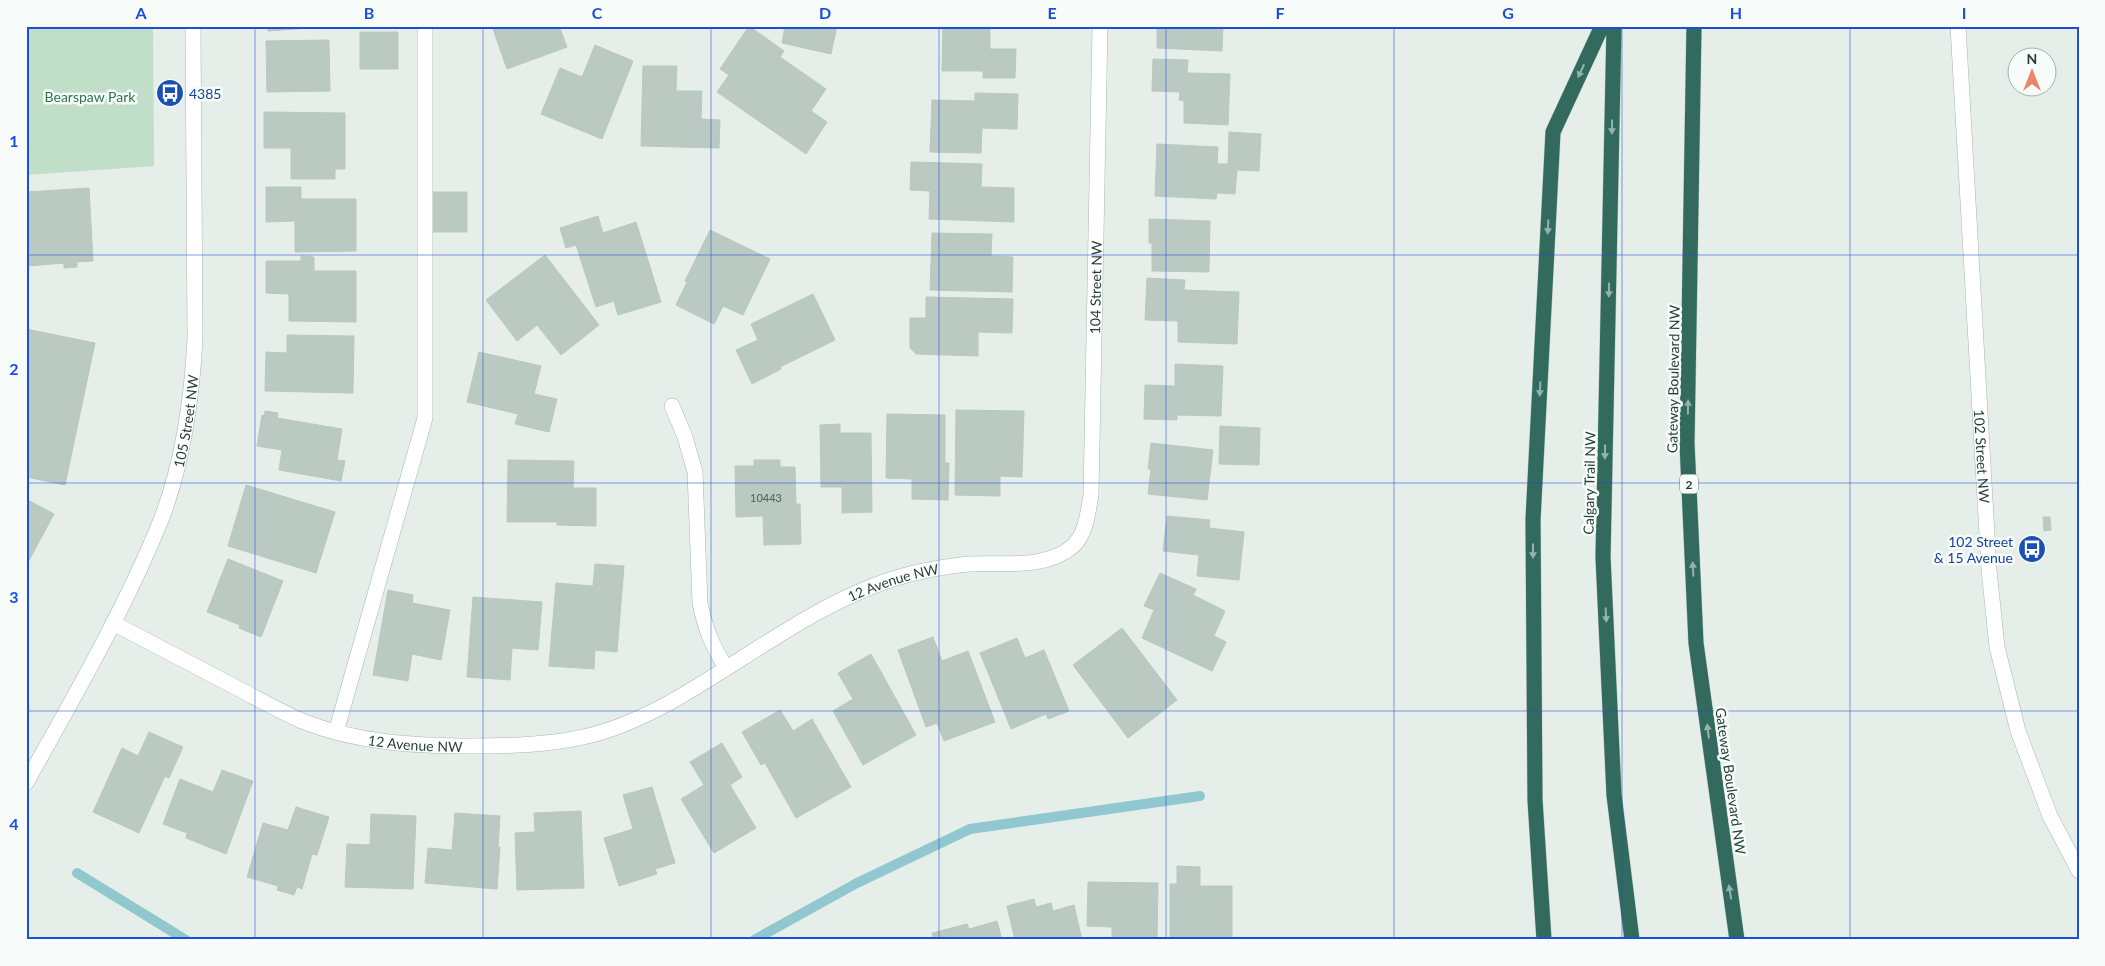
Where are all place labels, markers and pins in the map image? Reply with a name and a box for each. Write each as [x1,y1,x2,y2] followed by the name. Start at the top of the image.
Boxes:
[155,78,185,108] bus stop icon: 4385
[189,85,221,102] place label: 4385
[1934,533,2013,566] place label: 102 Street & 15 Avenue
[2017,534,2047,564] bus stop icon: 102 Street & 15 Avenue

